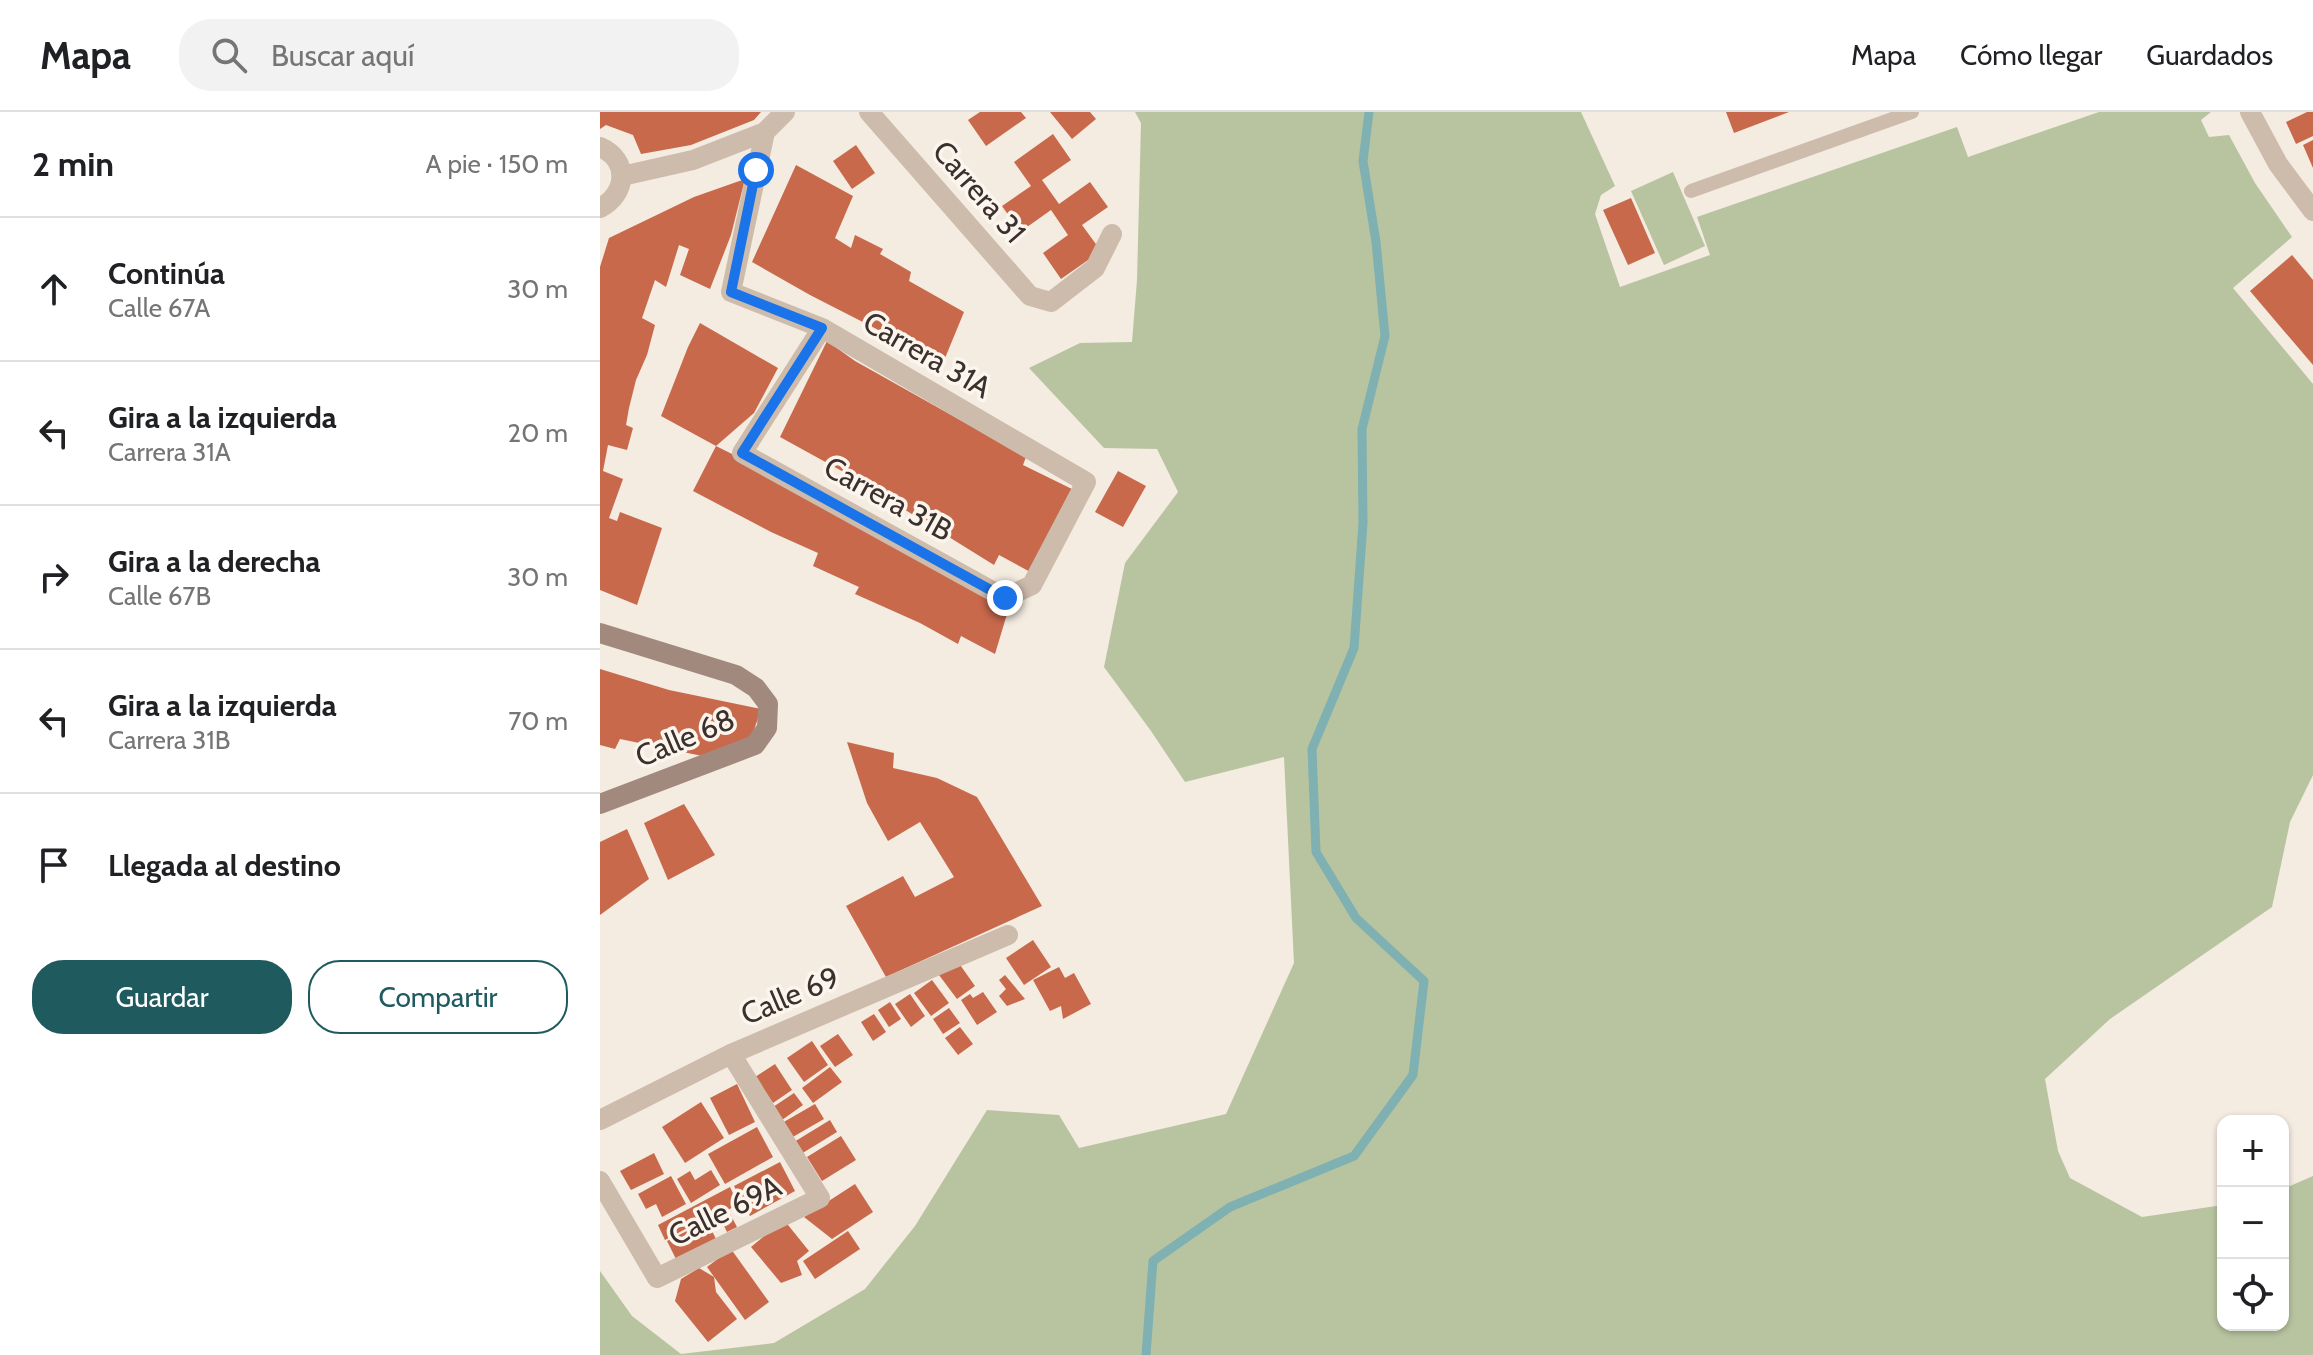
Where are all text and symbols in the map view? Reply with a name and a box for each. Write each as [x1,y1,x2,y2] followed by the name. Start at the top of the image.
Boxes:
[179,19,739,91] search box
[40,32,131,79] text: Mapa
[207,33,251,77] icon: search
[271,37,414,74] text: Buscar aquí
[1851,38,1916,72] text: Mapa
[1960,38,2102,72] text: Cómo llegar
[2146,38,2273,72] text: Guardados
[925,133,1034,250] street label: Carrera 31
[32,143,114,185] text: 2 min
[426,148,568,180] text: A pie · 150 m
[738,152,774,188] route start
[108,255,225,292] text: Continúa
[32,267,76,311] icon: ahead
[507,273,568,305] text: 30 m
[108,292,210,324] text: Calle 67A
[857,303,998,406] street label: Carrera 31A
[108,399,337,436] text: Gira a la izquierda
[32,411,76,455] icon: left
[508,417,568,449] text: 20 m
[108,436,231,468] text: Carrera 31A
[818,448,959,549] street label: Carrera 31B
[108,543,320,580] text: Gira a la derecha
[32,555,76,599] icon: right
[507,561,568,593] text: 30 m
[108,580,211,612] text: Calle 67B
[987,580,1023,616] route end
[108,687,337,724] text: Gira a la izquierda
[32,699,76,743] icon: left
[630,700,740,775] street label: Calle 68
[508,705,568,737] text: 70 m
[108,724,230,756] text: Carrera 31B
[32,843,76,887] icon: arrive
[108,847,341,884] text: Llegada al destino
[735,958,844,1033] street label: Calle 69
[32,960,292,1034] button: Guardar
[308,960,568,1034] button: Compartir
[2217,1115,2289,1331] map controls
[2217,1115,2289,1187] button: +
[662,1167,788,1254] street label: Calle 69A
[2217,1187,2289,1259] button: −
[2217,1259,2289,1331] button: locate

